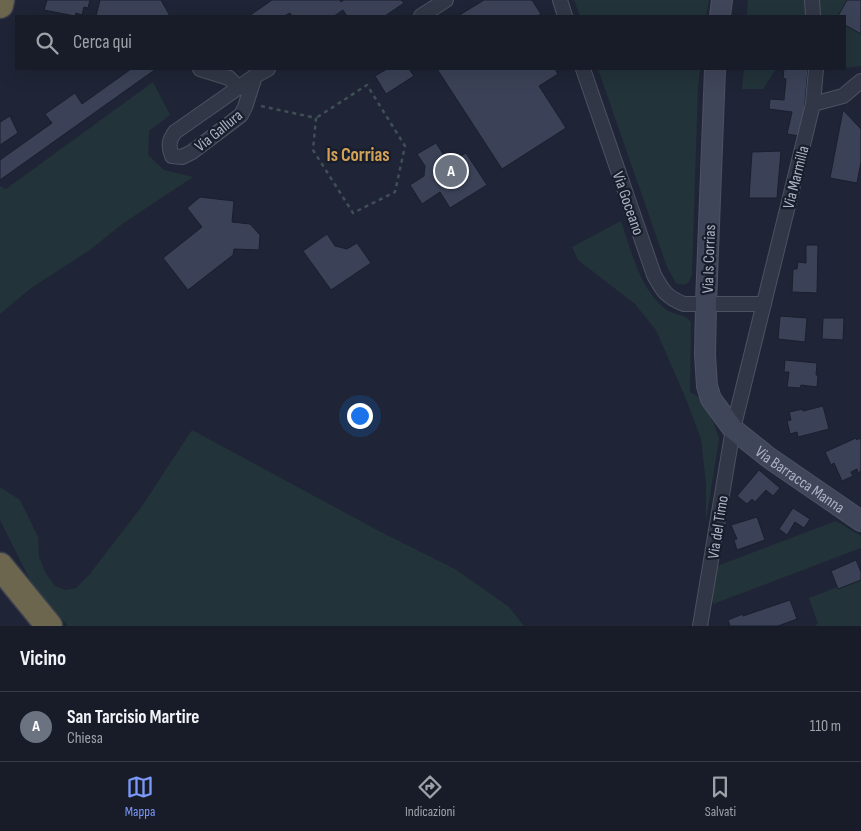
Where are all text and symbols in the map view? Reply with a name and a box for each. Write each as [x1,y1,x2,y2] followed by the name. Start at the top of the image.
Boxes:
[15,15,846,70] search box
[33,29,61,57] icon: search
[73,31,132,54] text: Cerca qui
[191,106,247,156] street label: Via Gallura
[326,144,390,167] district label: Is Corrias
[779,144,813,211] street label: Via Marmilla
[435,152,467,190] pin: A
[608,169,647,238] street label: Via Goceano
[699,224,720,294] street label: Via Is Corrias
[347,403,373,429] your location
[751,443,848,518] street label: Via Barracca Manna
[704,494,733,560] street label: Via del Timo
[20,646,66,671] text: Vicino
[67,706,199,729] text: San Tarcisio Martire
[32,717,40,736] text: A
[810,717,841,736] text: 110 m
[67,729,103,748] text: Chiesa
[125,773,155,820] tab: Mappa
[405,773,455,820] tab: Indicazioni
[705,773,736,820] tab: Salvati

